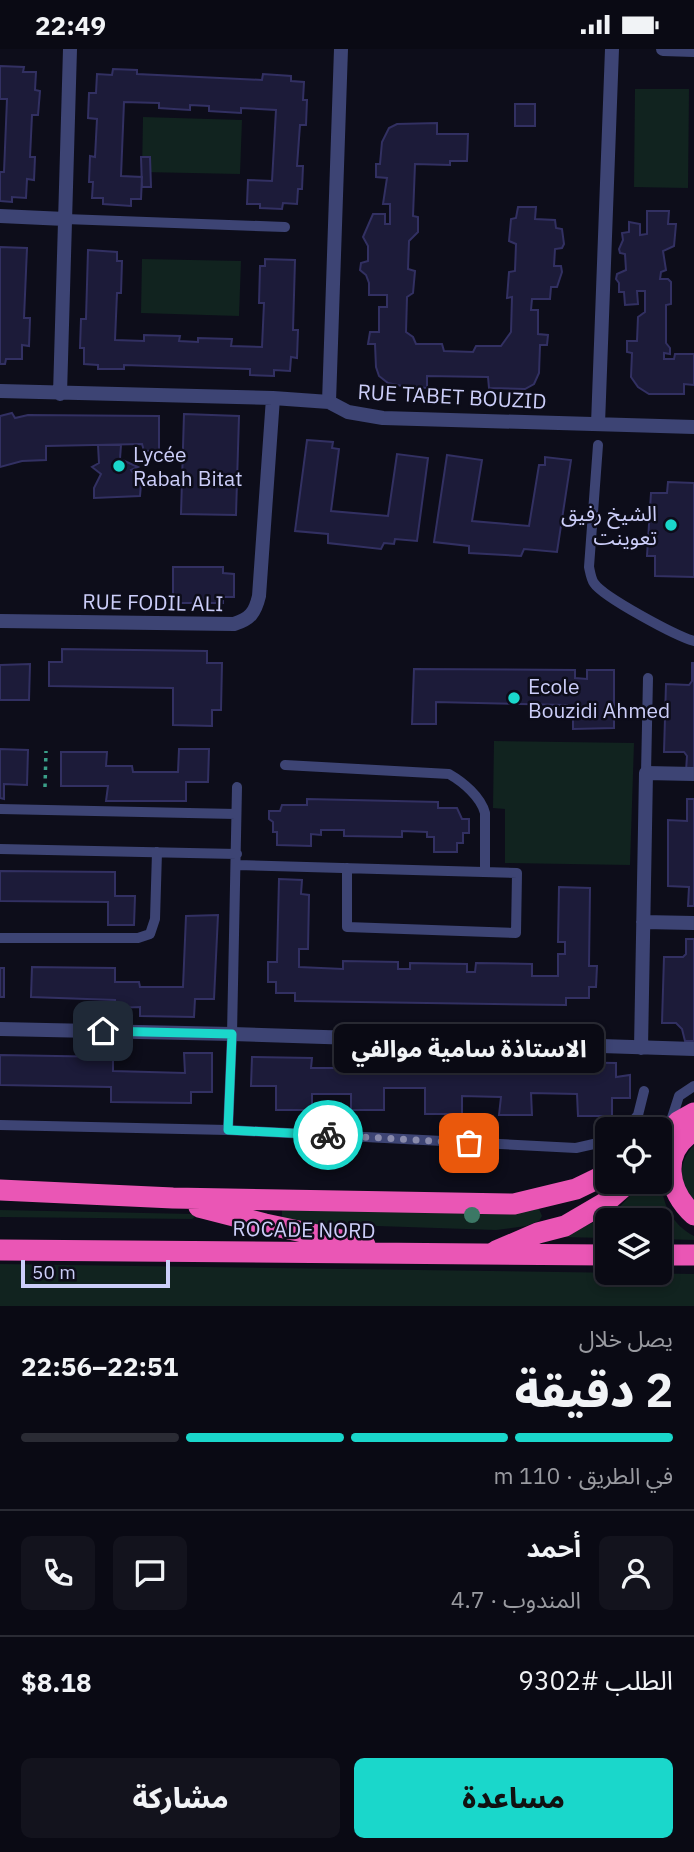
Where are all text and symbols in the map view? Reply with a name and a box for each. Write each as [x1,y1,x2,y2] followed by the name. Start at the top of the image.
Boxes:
[35,8,106,42] text: 22:49
[357,377,547,415] street label: RUE TABET BOUZID
[133,440,243,492] place label: Lycée Rabah Bitat
[111,458,127,474] marker: Lycée Rabah Bitat
[561,499,657,551] place label: الشيخ رفيق تعوينت
[663,517,679,533] marker: الشيخ رفيق تعوينت
[82,587,224,617] street label: RUE FODIL ALI
[528,672,670,724] place label: Ecole Bouzidi Ahmed
[506,690,522,706] marker: Ecole Bouzidi Ahmed
[73,1001,133,1061] pin
[84,1012,122,1050] icon: home
[334,1024,604,1073] callout: الاستاذة سامية موالفي
[351,1033,587,1063] text: الاستاذة سامية موالفي
[293,1100,363,1170] courier
[439,1113,499,1173] pin
[309,1116,347,1154] icon: bike
[595,1117,672,1285] map controls
[595,1117,672,1194] button: locate
[450,1124,488,1162] icon: bag
[595,1208,672,1285] button: layers
[232,1214,376,1244] street label: ROCADE NORD
[21,1257,170,1289] scale bar
[32,1260,76,1284] text: 50 m
[579,1323,673,1353] text: يصل خلال
[21,1349,178,1383] text: 22:51–22:56
[514,1360,673,1420] text: 2 دقيقة
[493,1460,673,1490] text: في الطريق · 110 m
[527,1530,581,1564] text: أحمد
[21,1536,95,1610] button: phone
[113,1536,187,1610] button: chat
[599,1536,673,1610] button: person
[451,1584,581,1614] text: المندوب · 4.7
[518,1663,673,1697] text: الطلب #9302
[21,1665,92,1699] text: $8.18
[21,1758,340,1838] button: مشاركة
[354,1758,673,1838] button: مساعدة

